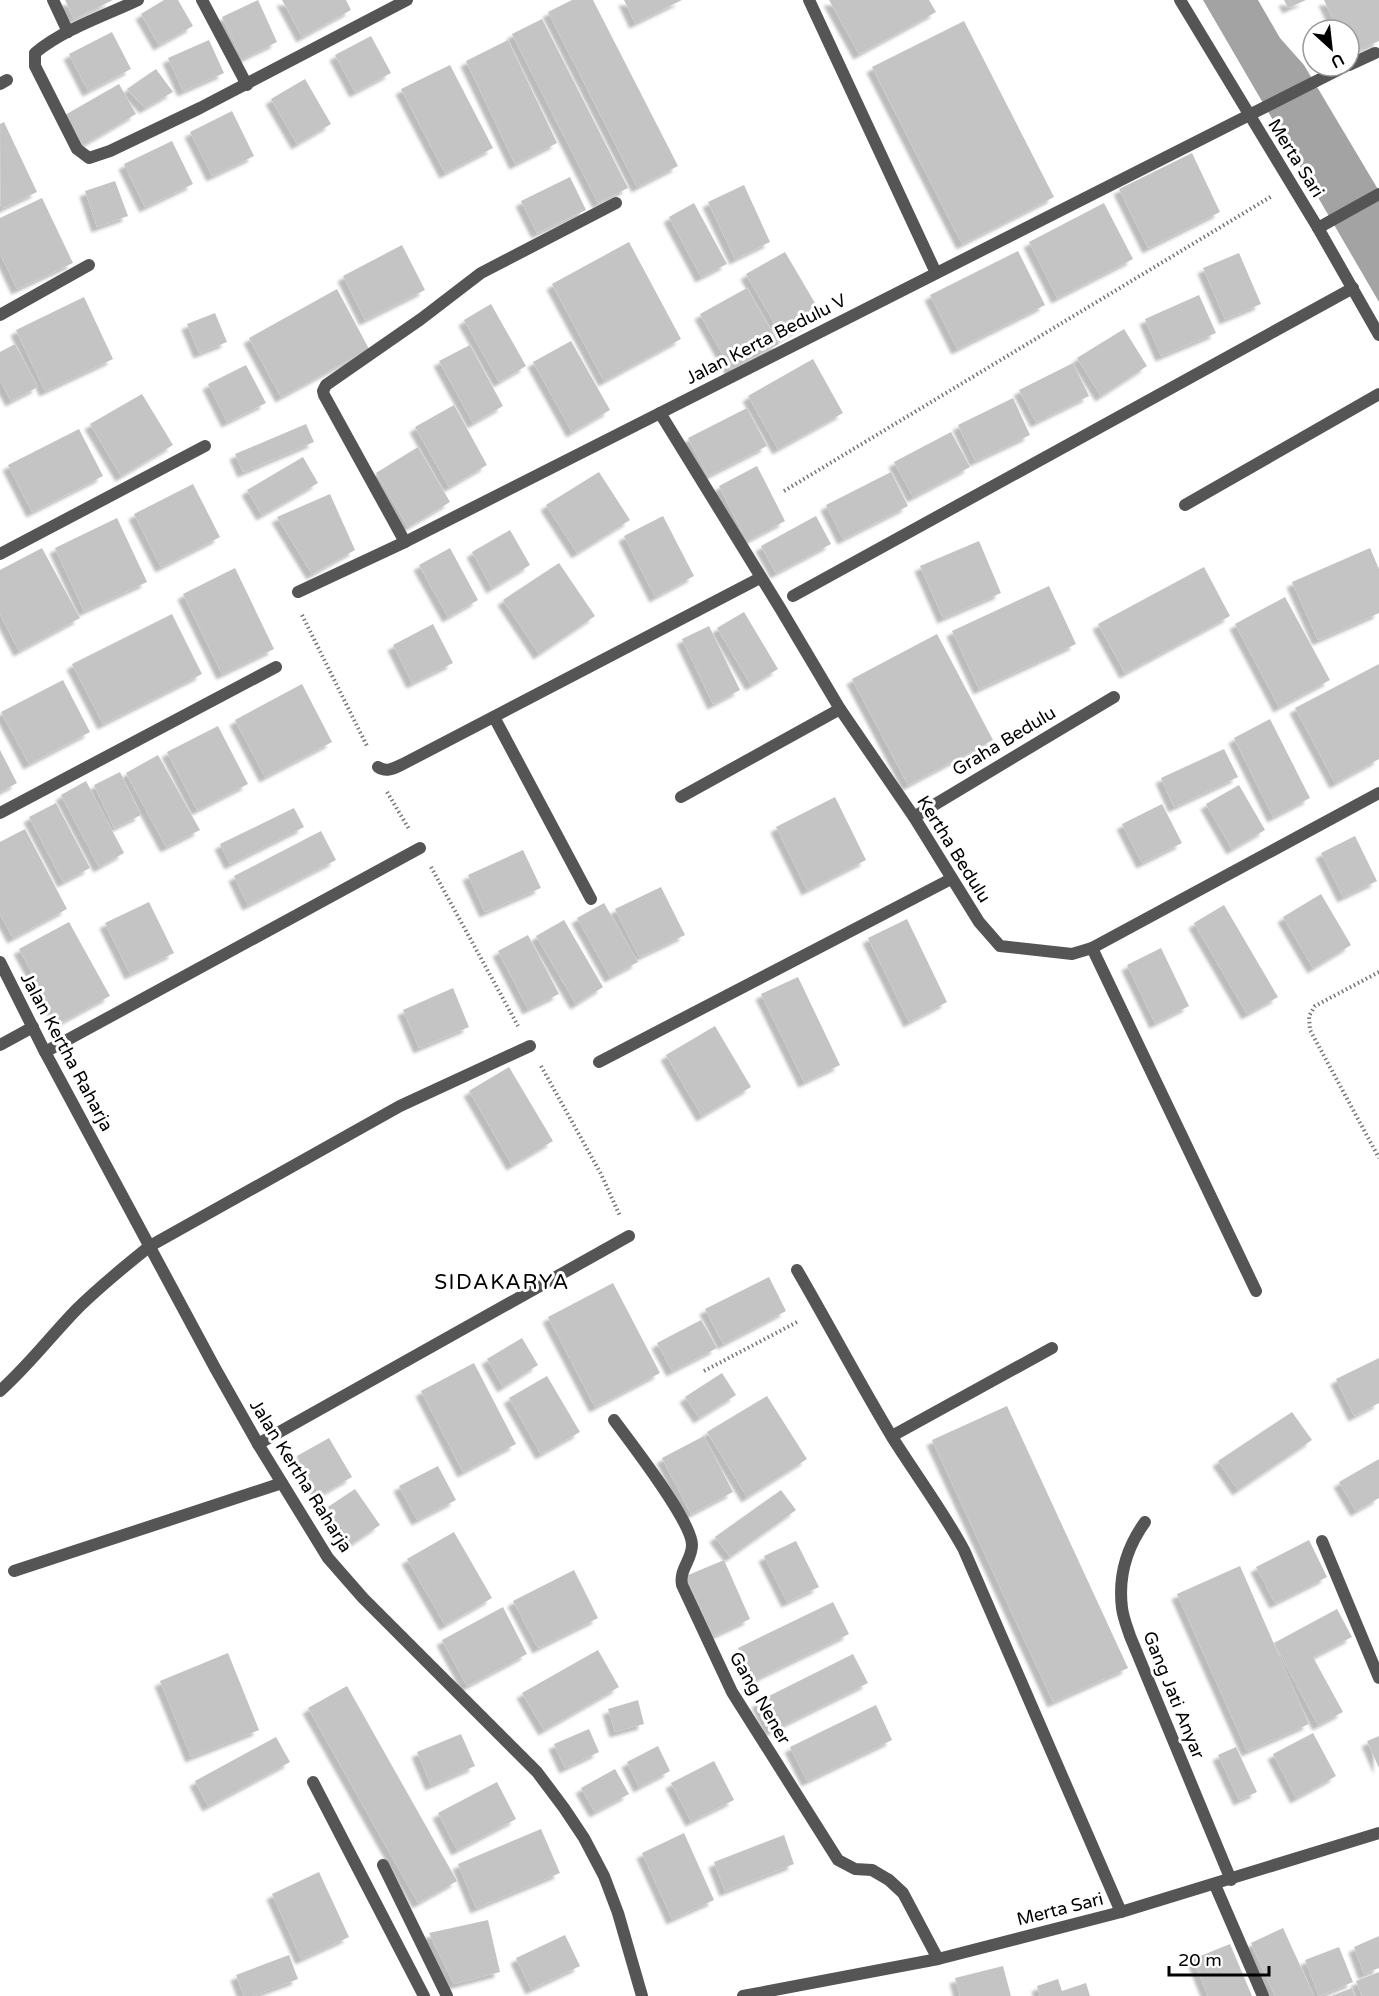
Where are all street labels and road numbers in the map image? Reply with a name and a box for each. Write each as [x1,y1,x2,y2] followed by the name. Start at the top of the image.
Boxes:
[1263,115,1329,201] street label: Merta Sari
[682,289,850,389] street label: Jalan Kerta Bedulu V
[948,702,1060,780] street label: Graha Bedulu
[912,791,996,907] street label: Kertha Bedulu
[16,969,118,1135] street label: Jalan Kertha Raharja
[245,1395,357,1557] street label: Jalan Kertha Raharja
[1138,1628,1210,1762] street label: Gang Jati Anyar
[725,1648,795,1748] street label: Gang Nener
[1014,1888,1106,1930] street label: Merta Sari

